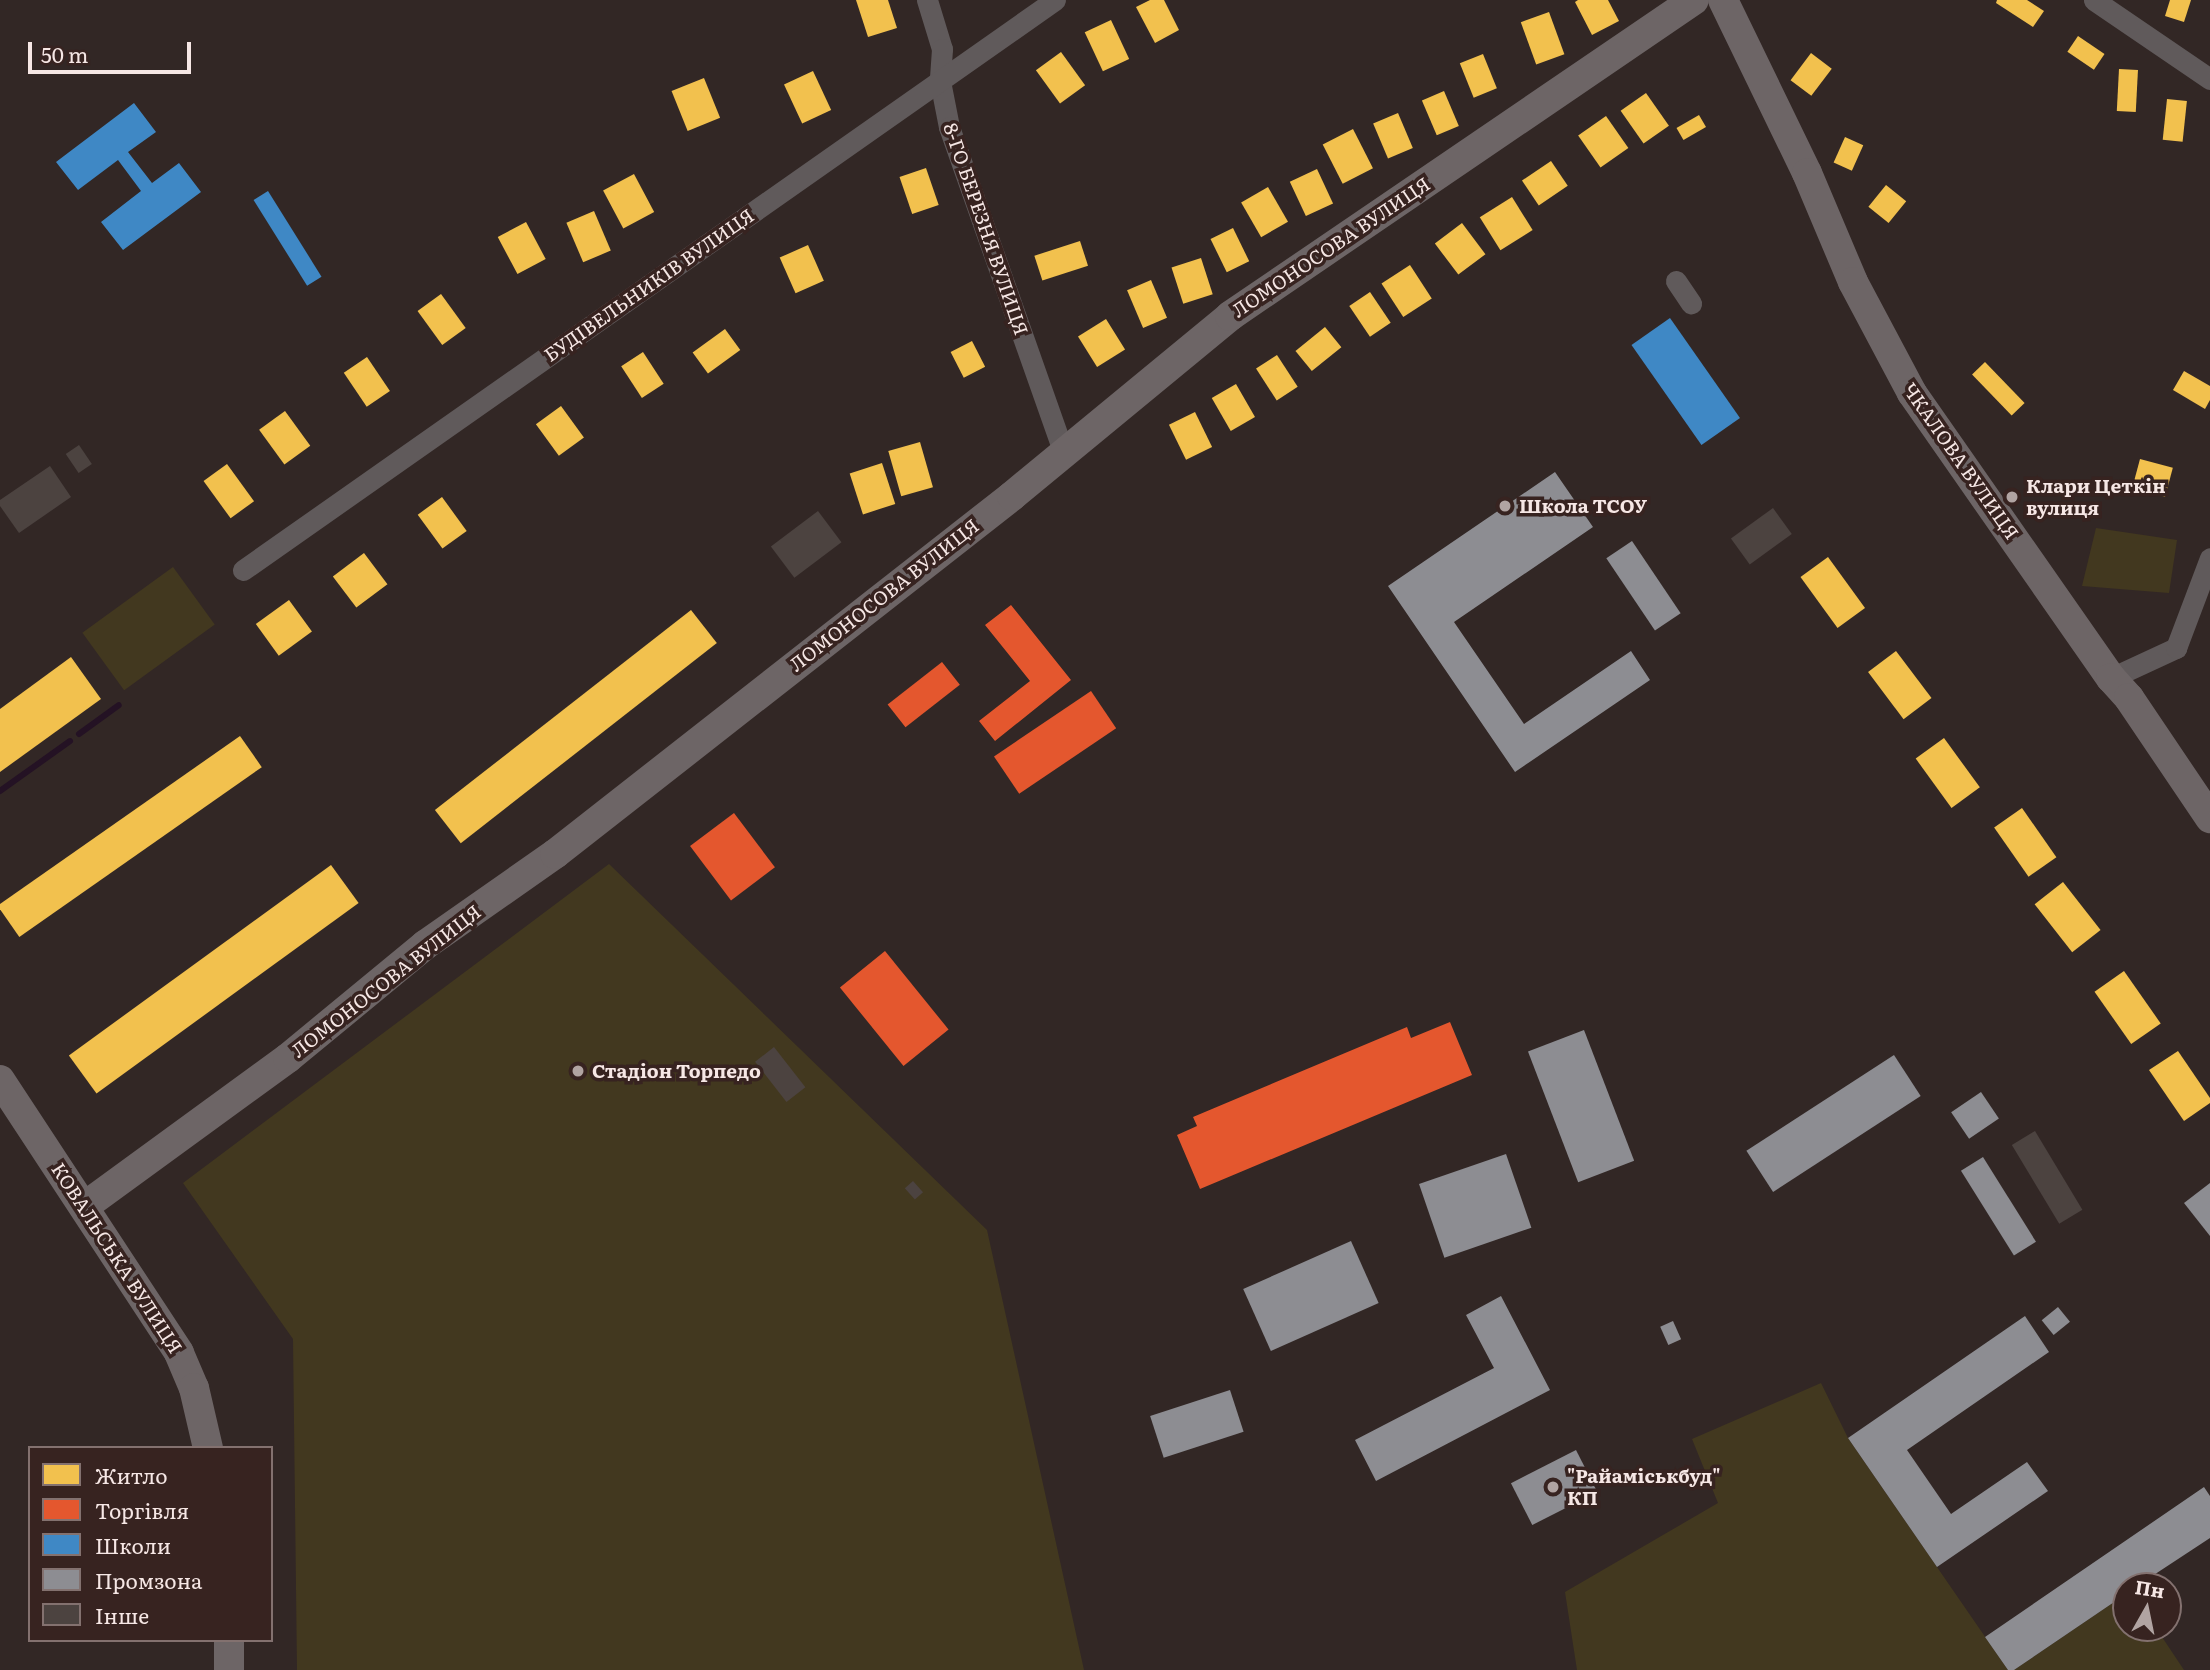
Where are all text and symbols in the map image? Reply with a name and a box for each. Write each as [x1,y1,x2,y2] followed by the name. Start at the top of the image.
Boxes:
[32,28,194,72] scale bar
[41,38,88,69] text: 50 m
[939,120,1033,338] street label: 8-ГО БЕРЕЗНЯ ВУЛИЦЯ
[1228,172,1434,322] street label: ЛОМОНОСОВА ВУЛИЦЯ
[540,204,758,366] street label: БУДІВЕЛЬНИКІВ ВУЛИЦЯ
[1898,378,2024,544] street label: ЧКАЛОВА ВУЛИЦЯ
[2026,475,2166,519] place label: Клари Цеткін вулиця
[2004,489,2020,505] marker: Клари Цеткін вулиця
[1519,495,1647,517] place label: Школа ТСОУ
[1497,498,1513,514] marker: Школа ТСОУ
[785,514,983,676] street label: ЛОМОНОСОВА ВУЛИЦЯ
[287,900,485,1062] street label: ЛОМОНОСОВА ВУЛИЦЯ
[592,1060,761,1082] place label: Стадіон Торпедо
[570,1063,586,1079] marker: Стадіон Торпедо
[47,1159,187,1357] street label: КОВАЛЬСЬКА ВУЛИЦЯ
[28,1446,273,1642] legend
[95,1459,168,1490] text: Житло
[1567,1465,1721,1509] place label: "Райаміськбуд" КП
[1545,1479,1561,1495] marker: "Райаміськбуд" КП
[95,1494,189,1525] text: Торгівля
[95,1529,171,1560] text: Школи
[95,1564,202,1595] text: Промзона
[2112,1572,2182,1642] north arrow
[2133,1572,2167,1604] text: Пн
[95,1599,149,1630] text: Інше

